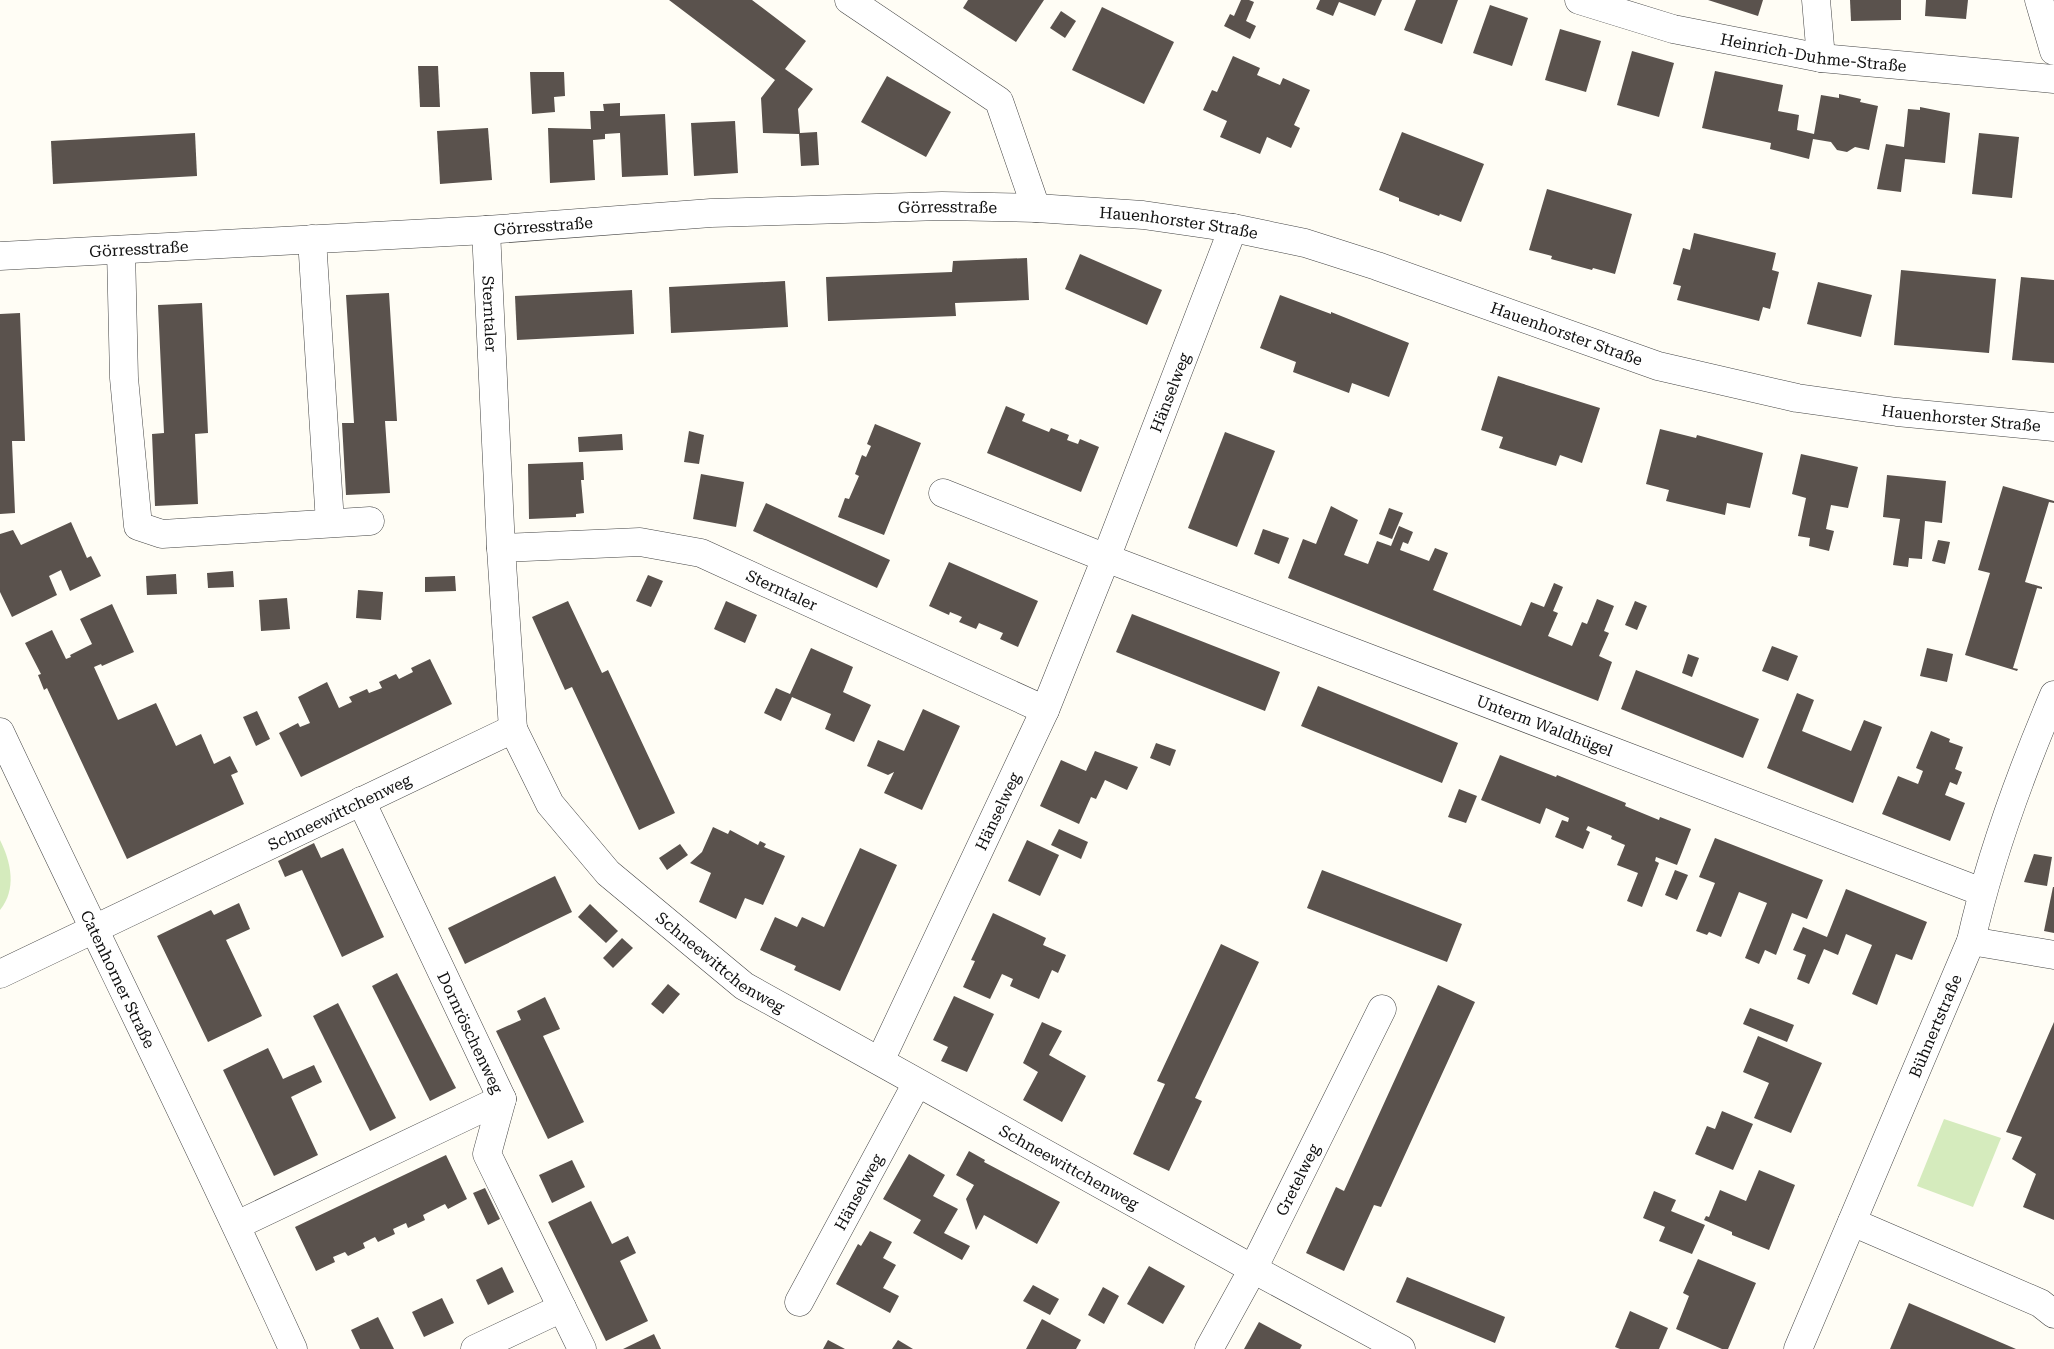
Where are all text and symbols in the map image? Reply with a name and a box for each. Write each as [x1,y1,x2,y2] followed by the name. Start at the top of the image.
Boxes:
[1719,29,1908,75] street label: Heinrich-Duhme-Straße
[898,196,998,217] street label: Görresstraße
[1099,203,1260,243] street label: Hauenhorster Straße
[493,212,594,239] street label: Görresstraße
[89,236,189,261] street label: Görresstraße
[479,275,501,353] street label: Sterntaler
[1488,298,1645,369] street label: Hauenhorster Straße
[1146,349,1194,435] street label: Hänselweg
[1880,400,2042,435] street label: Hauenhorster Straße
[743,565,821,615] street label: Sterntaler
[1474,691,1616,760] street label: Unterm Waldhügel
[971,768,1024,853] street label: Hänselweg
[265,769,415,854] street label: Schneewittchenweg
[77,907,160,1051] street label: Catenhorner Straße
[652,907,789,1017] street label: Schneewittchenweg
[434,969,508,1097] street label: Dornröschenweg
[1905,971,1965,1080] street label: Bühnertstraße
[996,1120,1143,1214] street label: Schneewittchenweg
[1271,1140,1324,1219] street label: Gretelweg
[830,1150,887,1233] street label: Hänselweg

